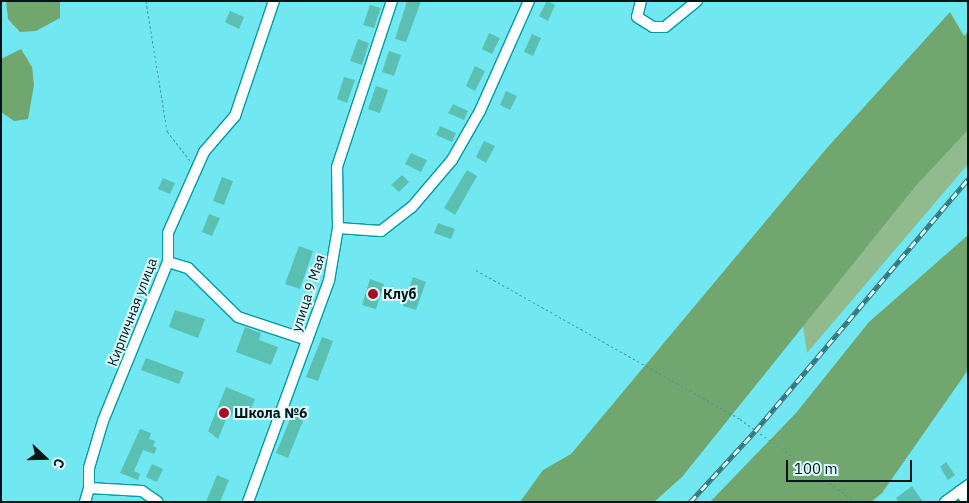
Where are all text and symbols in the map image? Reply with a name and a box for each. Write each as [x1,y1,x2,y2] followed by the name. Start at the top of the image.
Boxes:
[288,252,328,334] street label: улица 9 Мая
[104,256,160,368] street label: Кирпичная улица
[383,286,416,302] place label: Клуб
[367,288,379,300] marker: Клуб
[234,405,307,421] place label: Школа №6
[218,407,230,419] marker: Школа №6
[20,433,70,483] north arrow
[789,450,915,482] scale bar
[49,456,69,471] text: С
[794,459,838,478] text: 100 m

